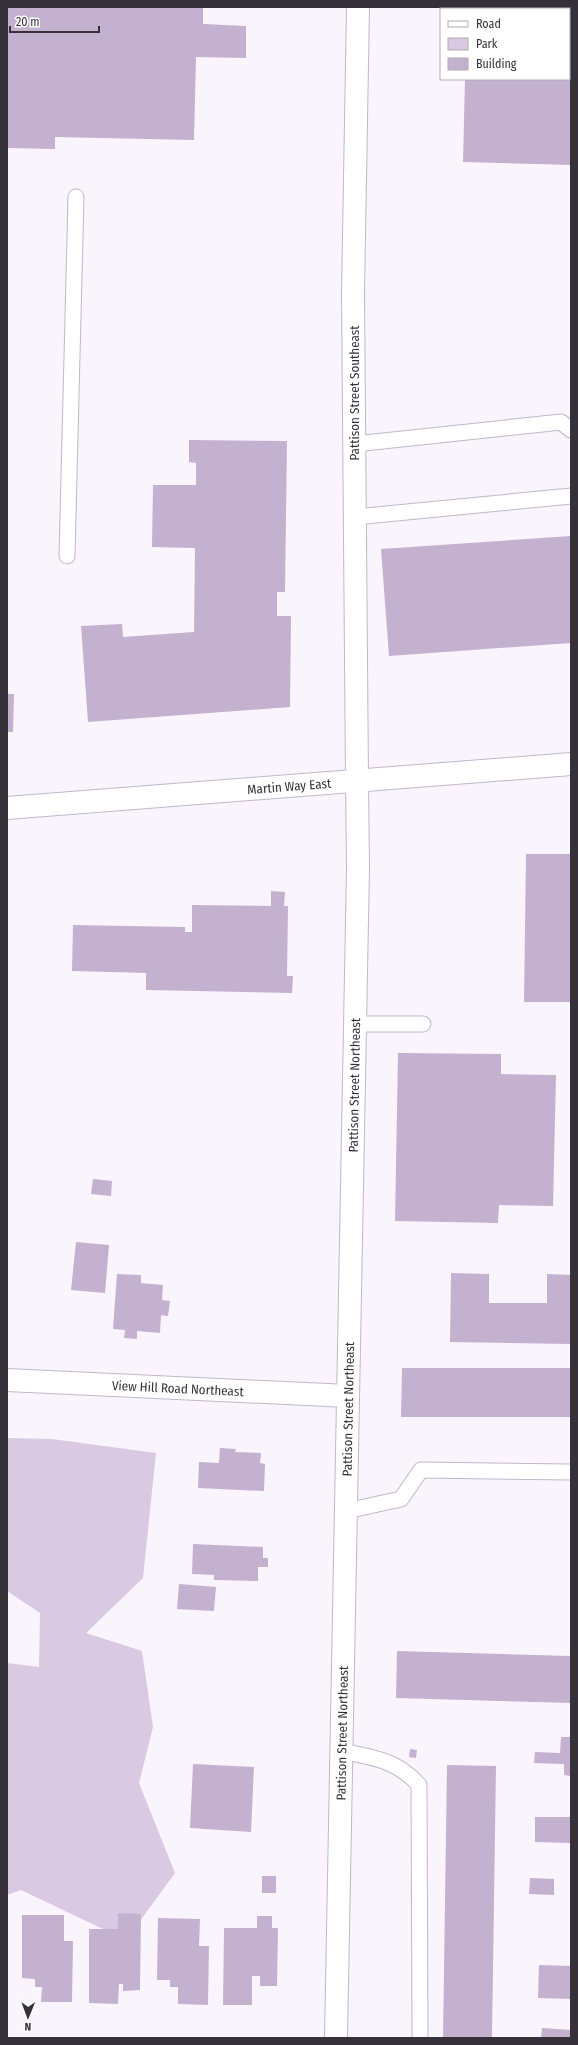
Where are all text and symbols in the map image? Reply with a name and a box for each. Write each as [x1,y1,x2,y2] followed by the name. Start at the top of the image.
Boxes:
[10,8,99,34] scale bar
[440,8,570,80] legend
[16,15,40,29] text: 20 m
[476,17,501,31] text: Road
[476,37,498,51] text: Park
[476,57,517,71] text: Building
[347,325,362,461] street label: Pattison Street Southeast
[247,776,332,797] street label: Martin Way East
[346,1017,363,1153] street label: Pattison Street Northeast
[340,1341,357,1477] street label: Pattison Street Northeast
[112,1378,245,1399] street label: View Hill Road Northeast
[333,1665,351,1800] street label: Pattison Street Northeast
[8,1997,48,2037] north arrow
[24,2020,31,2033] text: N

